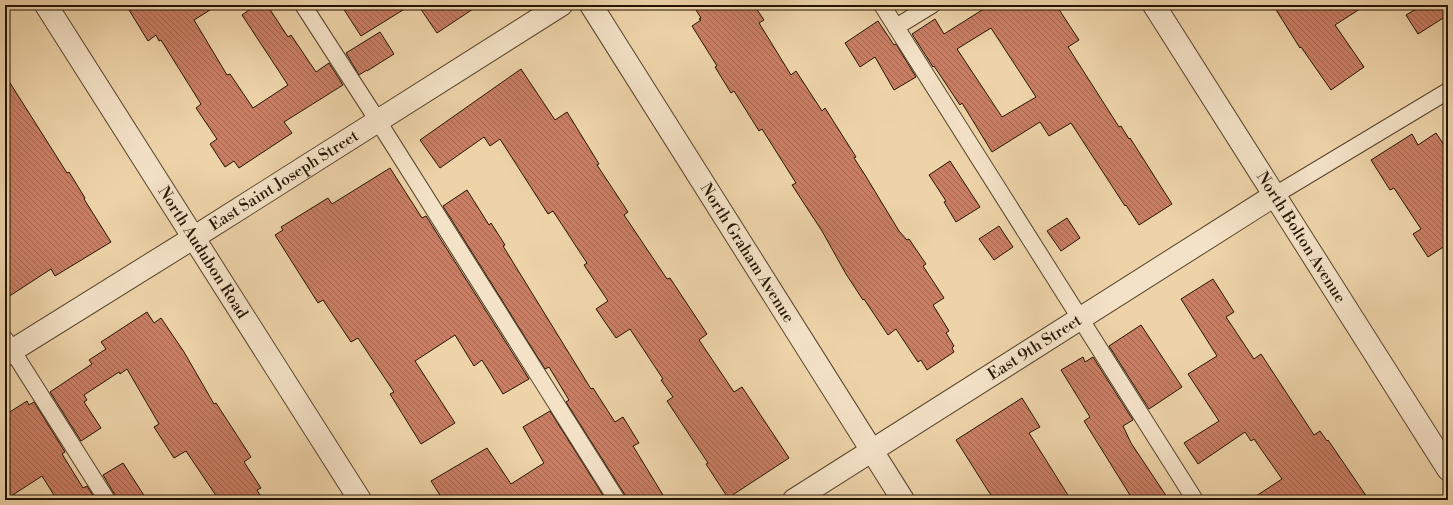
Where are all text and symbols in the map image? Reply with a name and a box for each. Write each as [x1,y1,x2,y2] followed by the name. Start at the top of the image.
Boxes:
[205,126,363,235] street label: East Saint Joseph Street
[1252,168,1350,307] street label: North Bolton Avenue
[696,179,799,326] street label: North Graham Avenue
[153,182,252,322] street label: North Audubon Road
[984,310,1086,385] street label: East 9th Street

